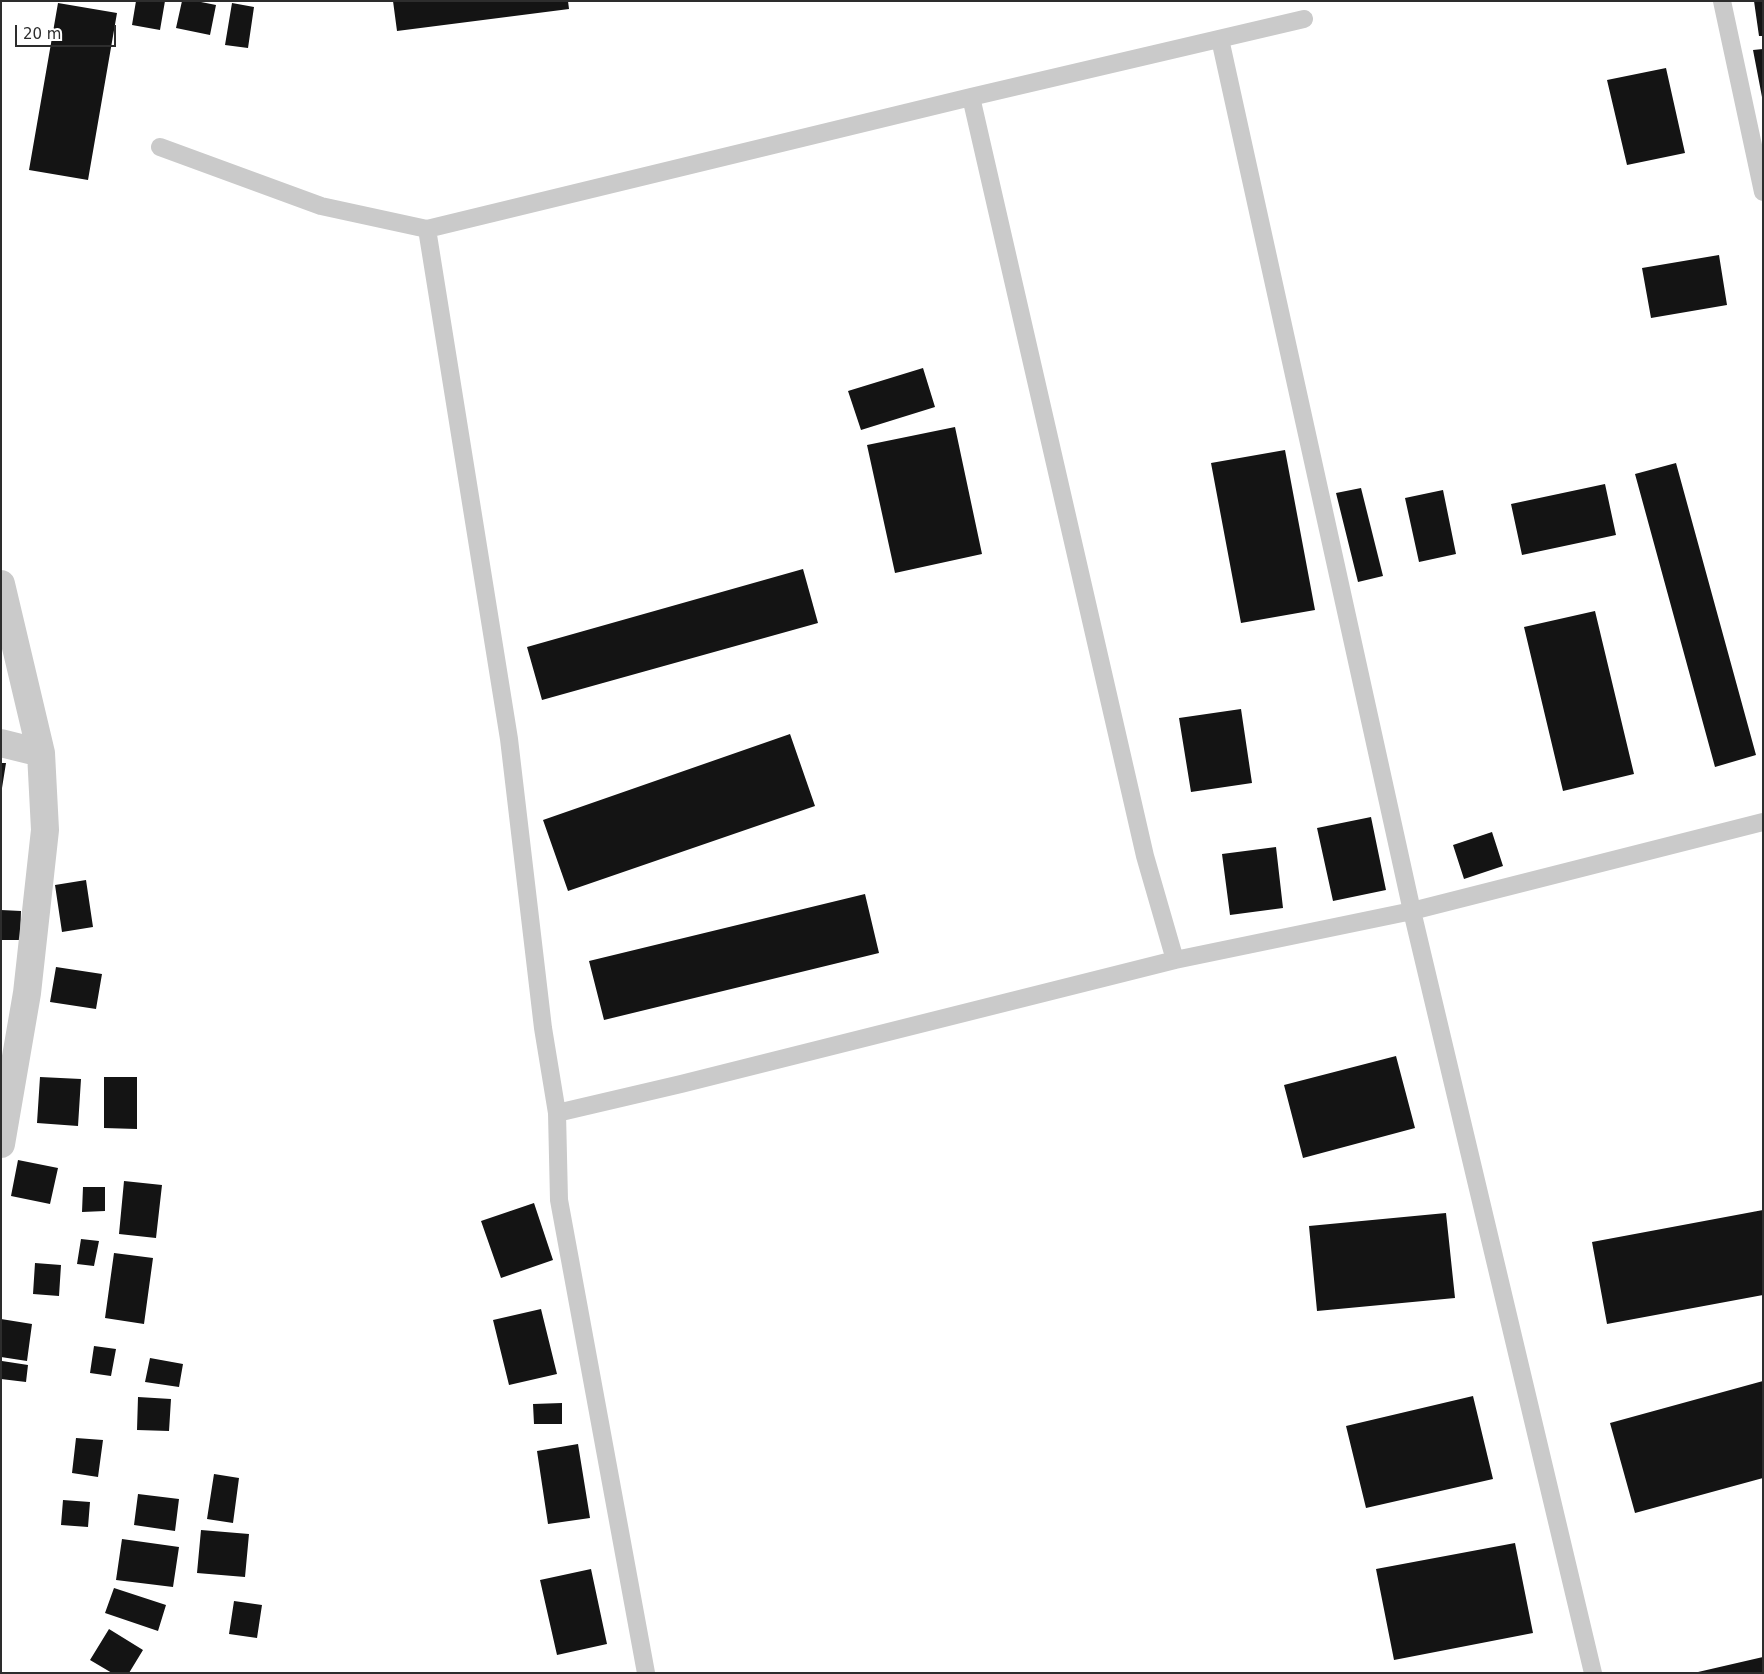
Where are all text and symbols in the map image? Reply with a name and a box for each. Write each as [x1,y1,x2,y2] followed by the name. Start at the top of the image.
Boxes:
[18,15,119,47] scale bar
[23,25,61,43] text: 20 m

